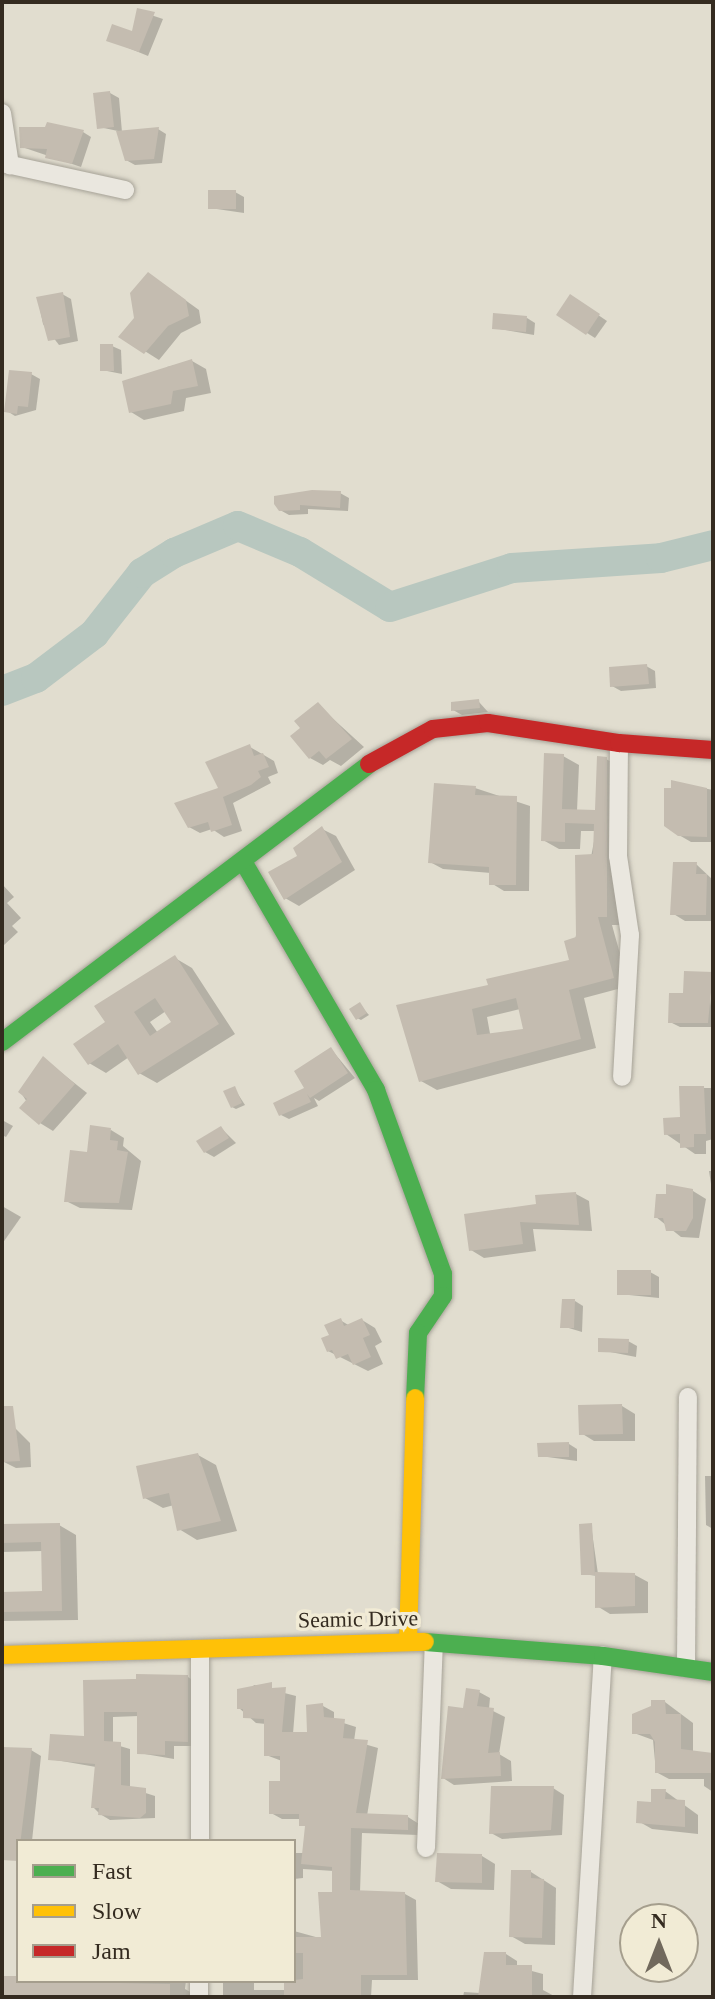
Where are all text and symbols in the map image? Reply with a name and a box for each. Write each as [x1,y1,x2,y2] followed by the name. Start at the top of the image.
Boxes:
[298,1605,418,1633] street label: Seamic Drive
[16,1839,296,1983] legend
[92,1858,132,1884] text: Fast
[92,1898,141,1924] text: Slow
[619,1903,699,1983] north arrow
[651,1908,667,1933] text: N
[92,1938,131,1964] text: Jam

